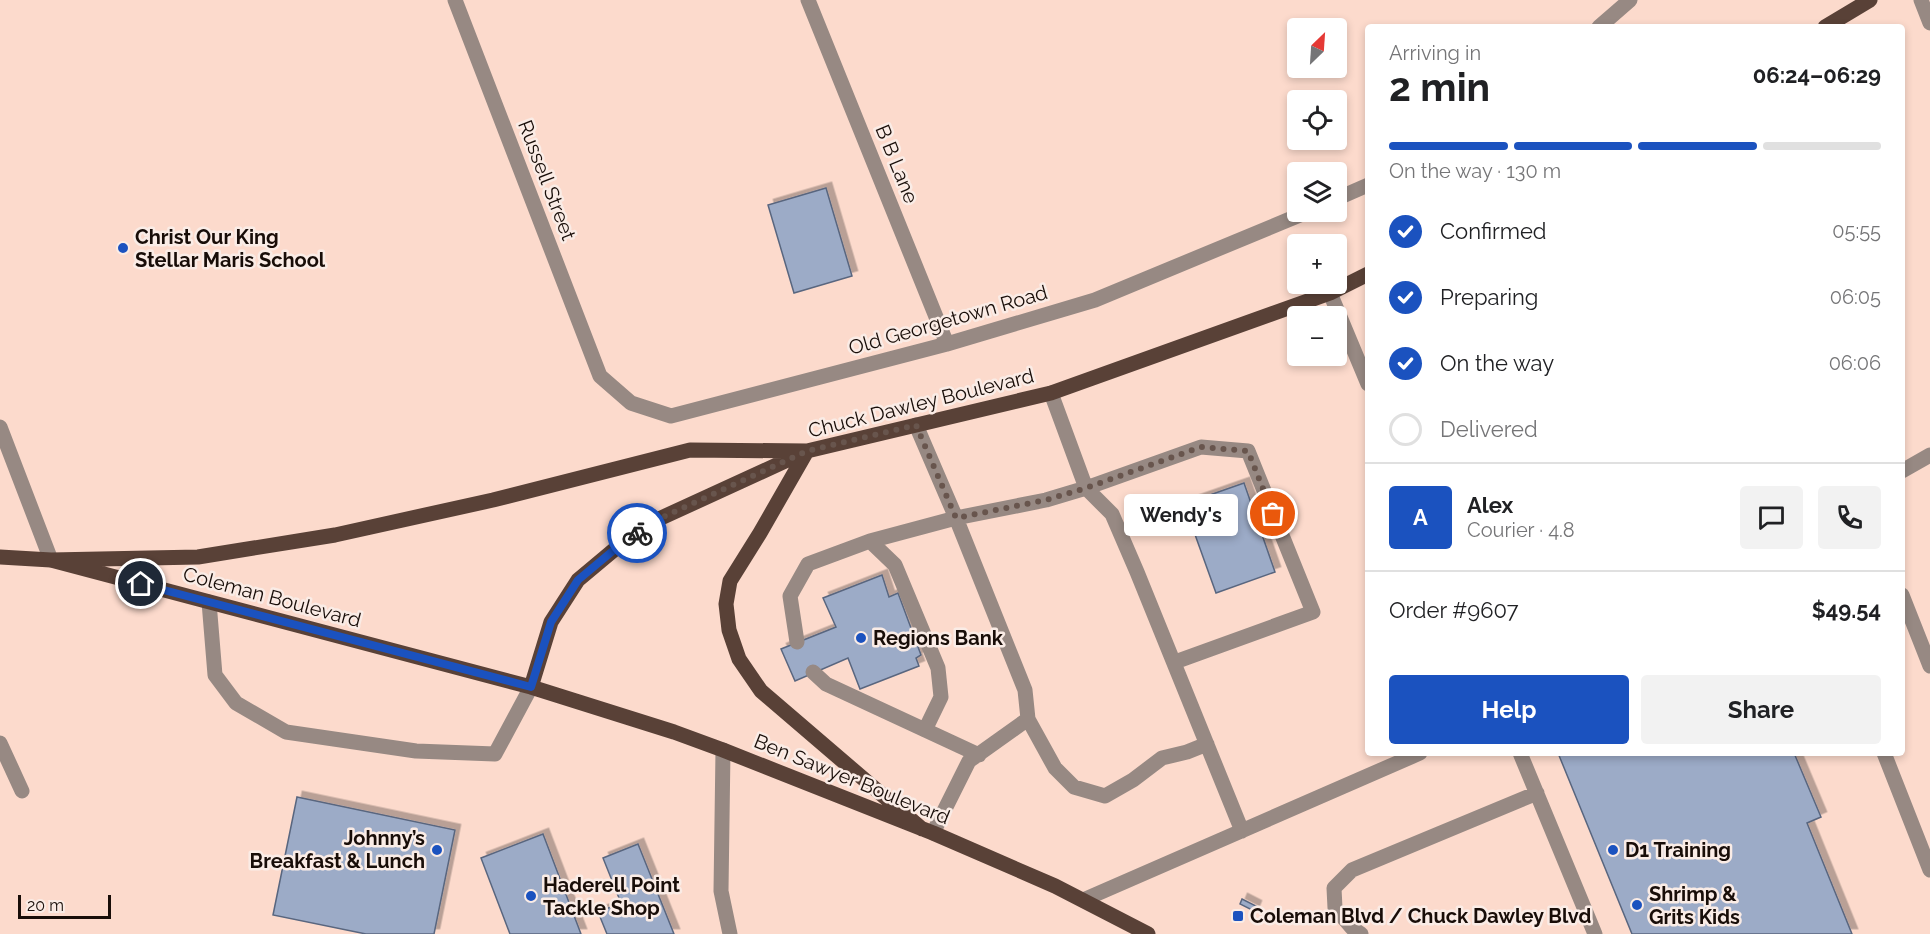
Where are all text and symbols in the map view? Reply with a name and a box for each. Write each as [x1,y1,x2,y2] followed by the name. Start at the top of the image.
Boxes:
[1287,18,1347,78] north arrow
[1287,18,1347,366] map controls
[1389,41,1481,65] text: Arriving in
[1753,62,1881,88] text: 06:24–06:29
[1389,64,1490,110] text: 2 min
[1287,90,1347,150] button: locate
[513,117,581,244] street label: Russell Street
[870,121,924,207] street label: B B Lane
[1389,159,1561,183] text: On the way · 130 m
[1287,162,1347,222] button: layers
[1389,215,1422,248] icon: check
[1440,218,1547,244] text: Confirmed
[1832,219,1881,243] text: 05:55
[135,225,326,272] place label: Christ Our King Stellar Maris School
[1287,234,1347,294] button: +
[116,241,130,255] marker: Christ Our King Stellar Maris School
[846,280,1050,360] street label: Old Georgetown Road
[1389,281,1422,314] icon: check
[1440,284,1538,310] text: Preparing
[1830,285,1881,309] text: 06:05
[1287,306,1347,366] button: −
[1389,347,1422,380] icon: check
[1440,350,1554,376] text: On the way
[1829,351,1881,375] text: 06:06
[806,363,1036,443] street label: Chuck Dawley Boulevard
[1440,416,1538,442] text: Delivered
[1740,486,1803,549] button: chat
[1818,486,1881,549] button: phone
[1247,488,1298,539] pin
[1467,492,1513,518] text: Alex
[1123,493,1237,535] callout: Wendy's
[1256,497,1289,530] icon: bag
[607,503,667,563] courier
[1140,503,1222,527] text: Wendy's
[1413,504,1428,530] text: A
[621,517,654,550] icon: bike
[1467,518,1575,542] text: Courier · 4.8
[115,558,166,609] pin
[180,562,364,632] street label: Coleman Boulevard
[124,567,157,600] icon: home
[1389,597,1518,623] text: Order #9607
[1812,597,1881,623] text: $49.54
[873,626,1004,650] place label: Regions Bank
[854,631,868,645] marker: Regions Bank
[1389,675,1629,744] button: Help
[1641,675,1881,744] button: Share
[751,729,953,829] street label: Ben Sawyer Boulevard
[250,826,425,873] place label: Johnny’s Breakfast & Lunch
[1625,838,1731,862] place label: D1 Training
[430,843,444,857] marker: Johnny’s Breakfast & Lunch
[1606,843,1620,857] marker: D1 Training
[543,873,680,920] place label: Haderell Point Tackle Shop
[1649,882,1740,929] place label: Shrimp & Grits Kids
[524,889,538,903] marker: Haderell Point Tackle Shop
[18,892,111,920] scale bar
[27,896,64,915] text: 20 m
[1630,898,1644,912] marker: Shrimp & Grits Kids
[1250,904,1591,928] place label: Coleman Blvd / Chuck Dawley Blvd
[1231,909,1245,923] marker: Coleman Blvd / Chuck Dawley Blvd

